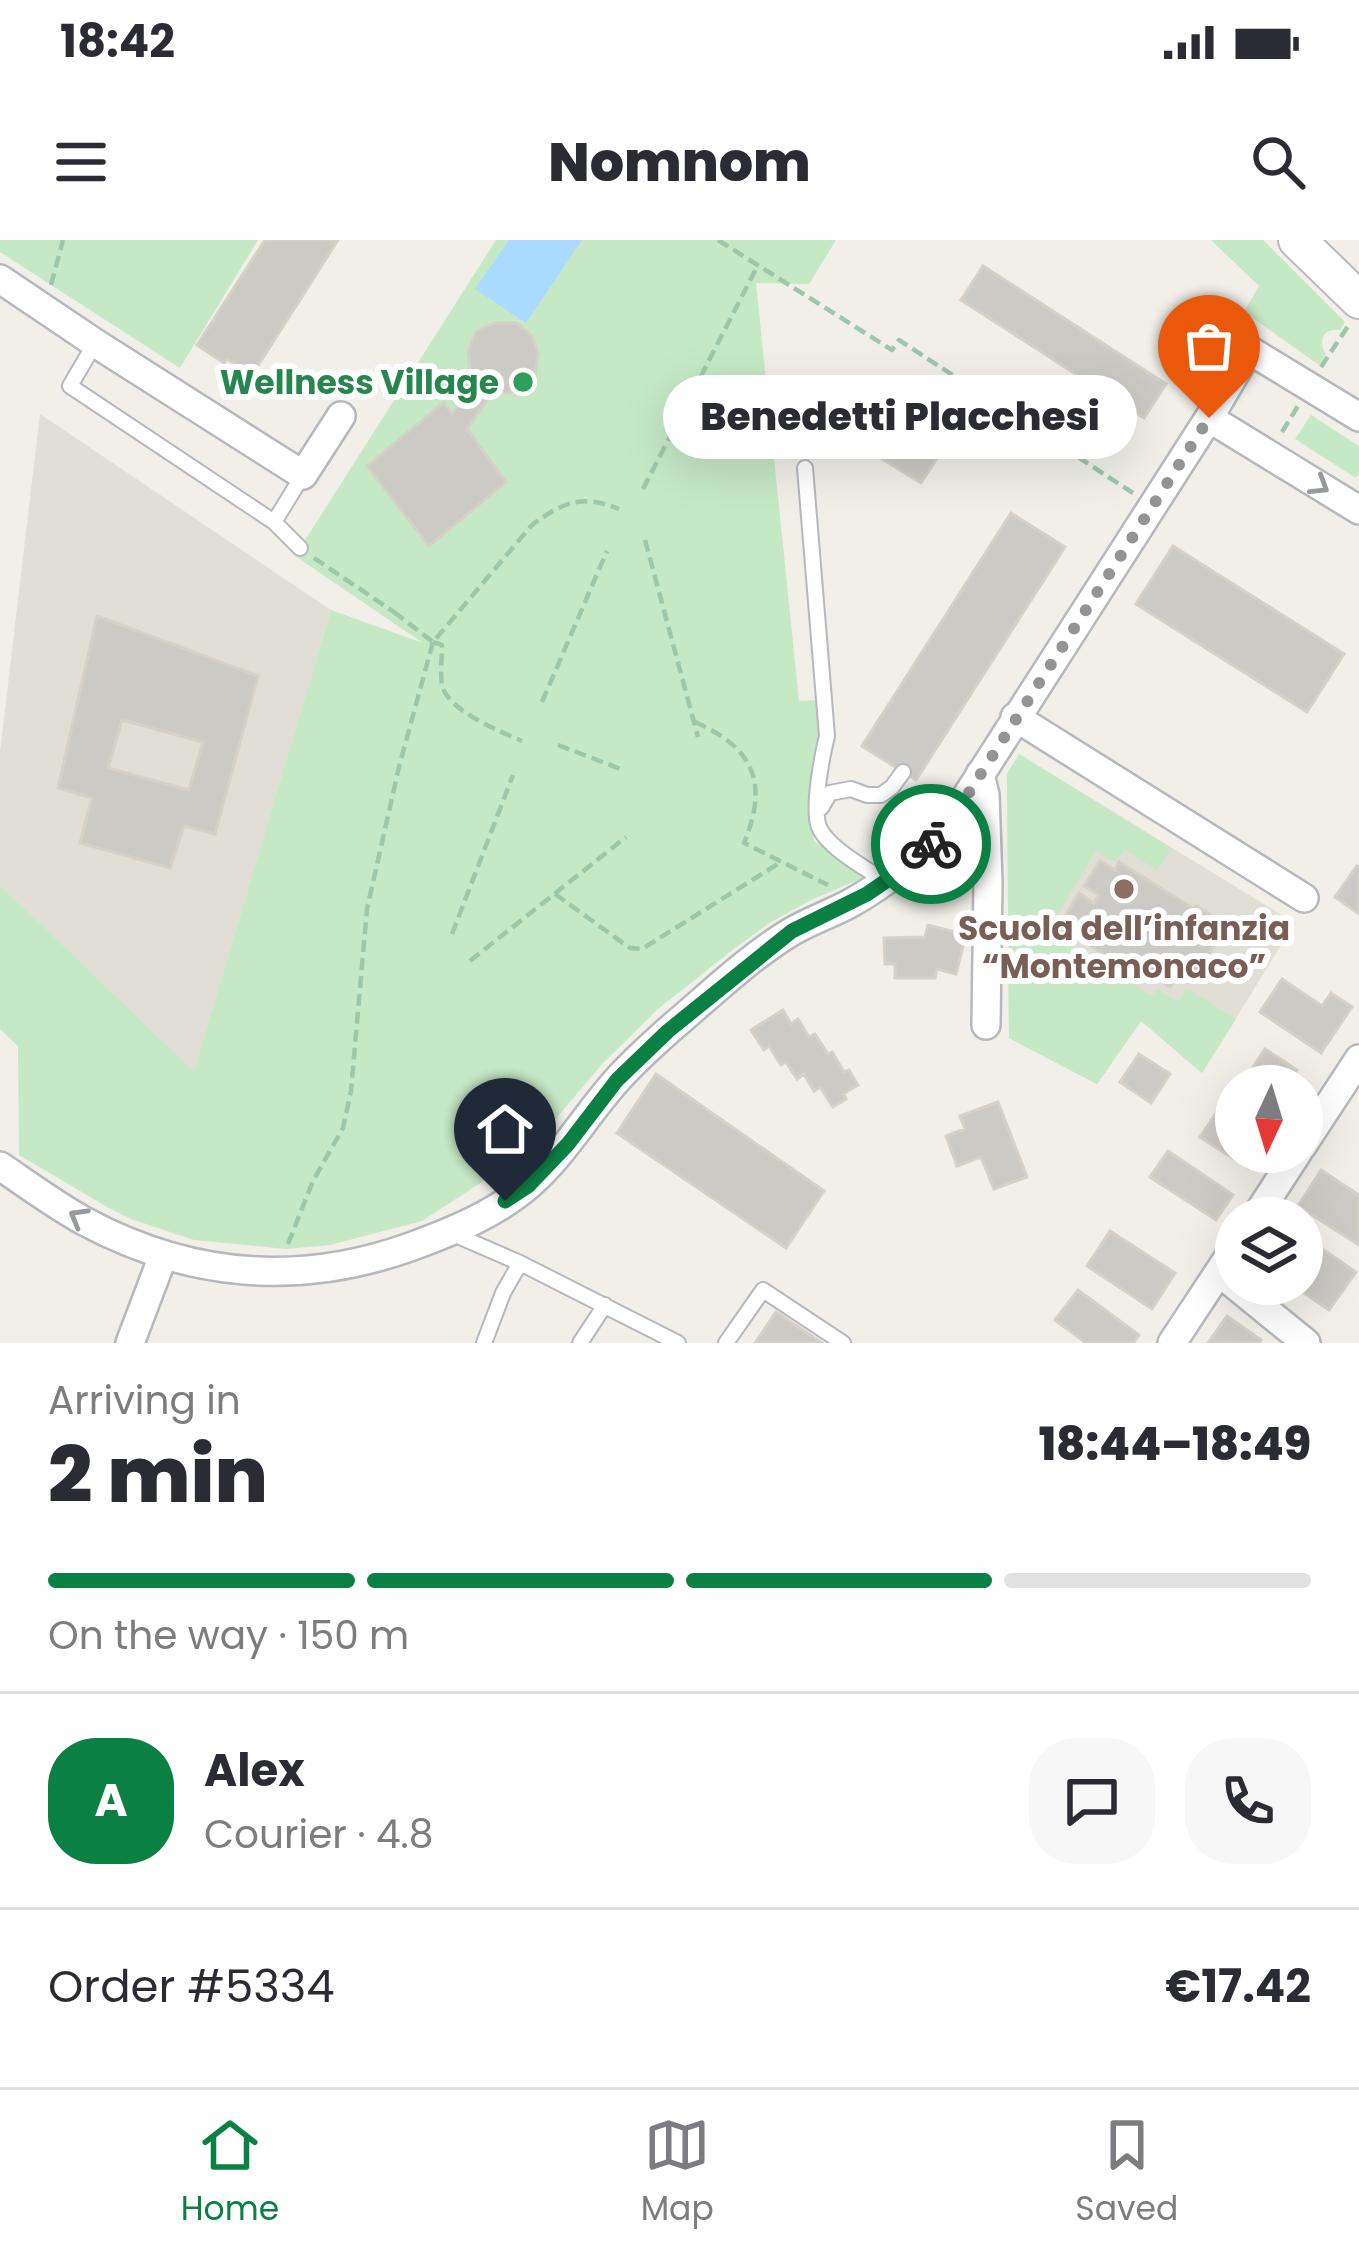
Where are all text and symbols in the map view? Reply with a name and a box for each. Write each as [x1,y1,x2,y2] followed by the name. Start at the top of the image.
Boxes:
[60,10,175,73] text: 18:42
[548,124,811,200] text: Nomnom
[48,129,114,195] icon: menu
[1245,129,1311,195] icon: search
[1158,295,1260,418] pin
[1176,313,1242,379] icon: bag
[220,359,499,406] place label: Wellness Village
[510,369,536,395] marker: Wellness Village
[663,376,1137,460] callout: Benedetti Placchesi
[700,389,1100,444] text: Benedetti Placchesi
[1307,472,1329,494] one-way arrow
[871,784,991,904] courier
[898,811,964,877] icon: bike
[1111,876,1137,902] marker: Scuola dell’infanzia “Montemonaco”
[958,905,1290,990] place label: Scuola dell’infanzia “Montemonaco”
[1215,1065,1323,1173] north arrow
[1215,1065,1323,1305] map controls
[454,1078,556,1201] pin
[472,1096,538,1162] icon: home
[1215,1197,1323,1305] button: layers
[70,1209,91,1232] one-way arrow
[48,1373,241,1428] text: Arriving in
[1039,1413,1311,1476] text: 18:44–18:49
[48,1420,268,1529] text: 2 min
[48,1608,409,1663] text: On the way · 150 m
[1029,1738,1155,1864] button: chat
[1185,1738,1311,1864] button: phone
[204,1739,305,1802] text: Alex
[94,1769,128,1832] text: A
[204,1807,433,1862] text: Courier · 4.8
[48,1955,335,2018] text: Order #5334
[1165,1955,1311,2018] text: €17.42
[181,2112,279,2234] tab: Home
[641,2112,714,2234] tab: Map
[1075,2112,1178,2234] tab: Saved

